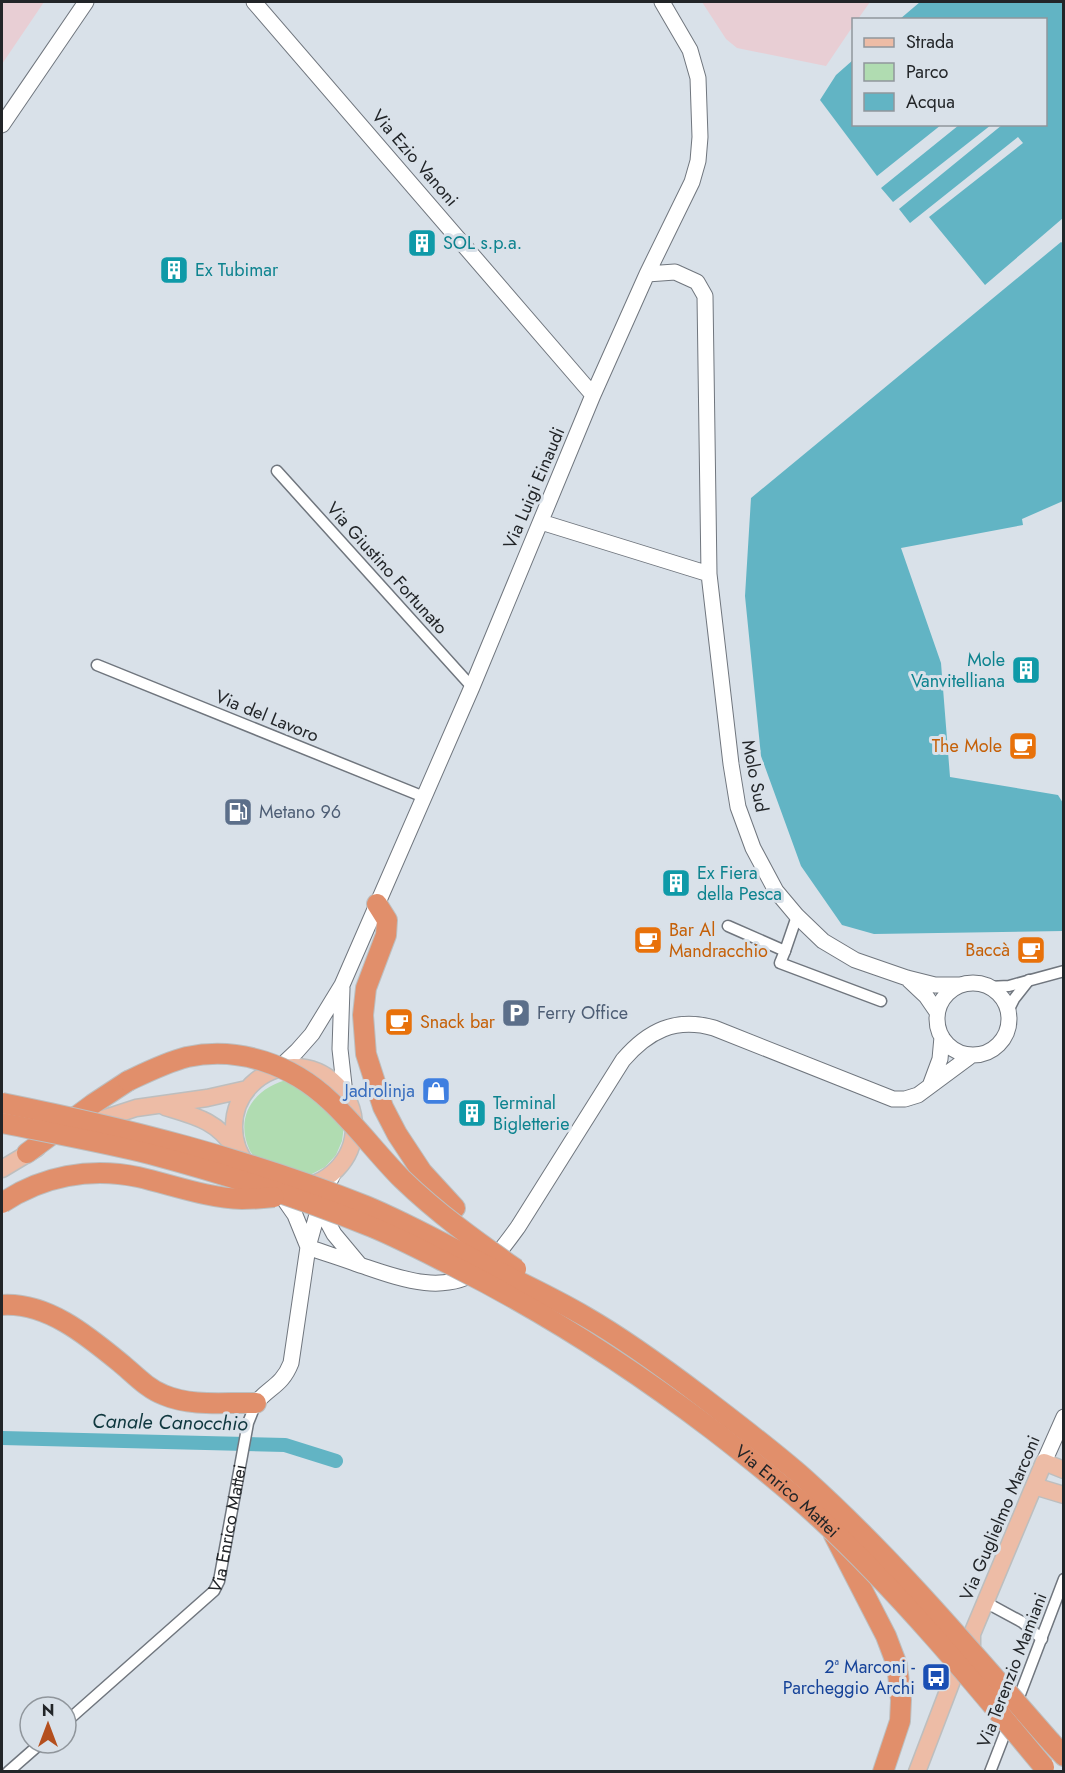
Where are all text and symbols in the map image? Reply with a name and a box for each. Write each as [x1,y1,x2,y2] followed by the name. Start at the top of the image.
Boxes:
[852,18,1047,126] legend
[906,29,954,55] text: Strada
[906,59,948,85] text: Parco
[906,89,955,115] text: Acqua
[366,104,464,212] street label: Via Ezio Vanoni
[406,227,438,259] building icon: SOL s.p.a.
[443,230,522,256] place label: SOL s.p.a.
[158,254,190,286] building icon: Ex Tubimar
[195,257,279,283] place label: Ex Tubimar
[497,423,571,553] street label: Via Luigi Einaudi
[320,496,454,640] street label: Via Giustino Fortunato
[911,647,1005,694] place label: Mole Vanvitelliana
[1010,654,1042,686] building icon: Mole Vanvitelliana
[211,683,323,749] street label: Via del Lavoro
[1007,730,1039,762] cafe icon: The Mole
[932,733,1002,759] place label: The Mole
[735,738,775,814] street label: Molo Sud
[222,796,254,828] fuel station icon: Metano 96
[259,799,341,825] place label: Metano 96
[697,860,782,907] place label: Ex Fiera della Pesca
[660,867,692,899] building icon: Ex Fiera della Pesca
[669,917,768,964] place label: Bar Al Mandracchio
[632,924,664,956] cafe icon: Bar Al Mandracchio
[1015,934,1047,966] cafe icon: Baccà
[965,937,1010,963] place label: Baccà
[500,997,532,1029] parking icon: Ferry Office
[537,1000,628,1026] place label: Ferry Office
[383,1006,415,1038] cafe icon: Snack bar
[420,1009,496,1035] place label: Snack bar
[420,1075,452,1107] shop icon: Jadrolinja
[343,1078,415,1104] place label: Jadrolinja
[493,1090,569,1137] place label: Terminal Bigletterie
[456,1097,488,1129] building icon: Terminal Bigletterie
[92,1407,248,1438] water label: Canale Canocchio
[953,1431,1047,1605] street label: Via Guglielmo Marconi
[729,1439,845,1544] street label: Via Enrico Mattei
[202,1462,253,1598] street label: Via Enrico Mattei
[970,1589,1054,1751] street label: Via Terenzio Mamiani
[783,1654,915,1701] place label: 2ª Marconi - Parcheggio Archi
[920,1661,952,1693] bus stop icon: 2ª Marconi - Parcheggio Archi
[18,1695,78,1755] north arrow
[42,1699,54,1722] text: N

